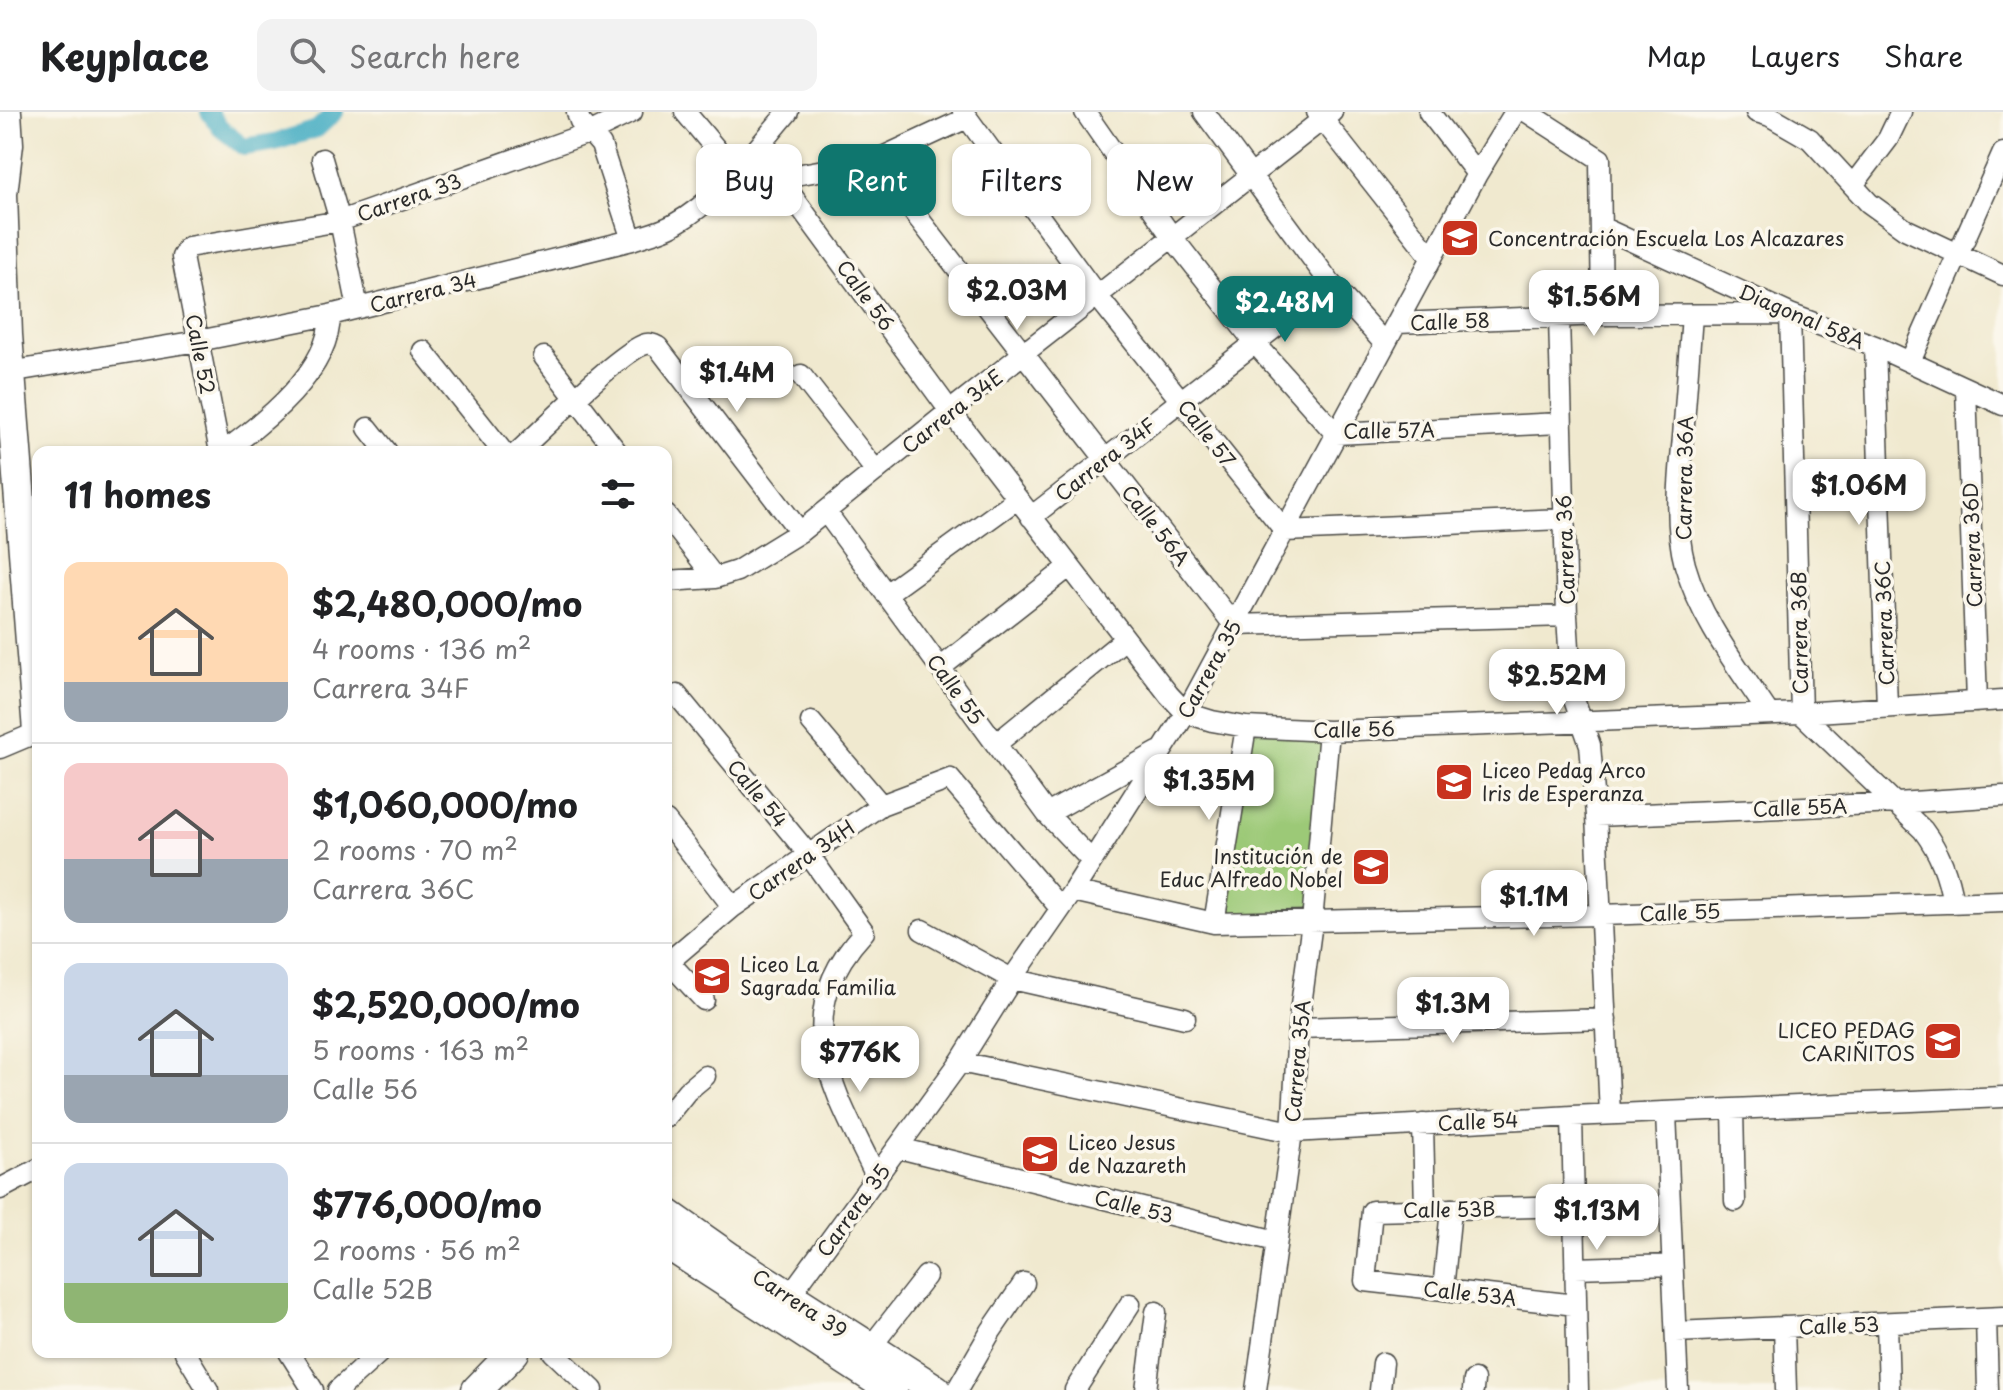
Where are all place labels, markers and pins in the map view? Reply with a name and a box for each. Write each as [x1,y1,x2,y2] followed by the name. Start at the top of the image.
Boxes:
[1439,217,1481,259] school or university icon: Concentración Escuela Los Alcazares
[1488,223,1844,253] place label: Concentración Escuela Los Alcazares
[952,264,1082,332] pin: $2.03M
[1529,270,1659,338] pin: $1.56M
[1220,276,1350,344] pin: $2.48M
[681,346,793,414] pin: $1.4M
[1794,459,1924,527] pin: $1.06M
[1492,649,1622,717] pin: $2.52M
[1144,754,1274,822] pin: $1.35M
[1482,755,1646,808] place label: Liceo Pedag Arco Iris de Esperanza
[1433,761,1475,803] school or university icon: Liceo Pedag Arco Iris de Esperanza
[1160,841,1343,894] place label: Institución de Educ Alfredo Nobel
[1350,846,1392,888] school or university icon: Institución de Educ Alfredo Nobel
[1478,870,1590,938] pin: $1.1M
[740,949,897,1002] place label: Liceo La Sagrada Familia
[691,955,733,997] school or university icon: Liceo La Sagrada Familia
[1397,977,1509,1045] pin: $1.3M
[1778,1015,1915,1068] place label: LICEO PEDAG CARIÑITOS
[1922,1020,1964,1062] school or university icon: LICEO PEDAG CARIÑITOS
[804,1026,916,1094] pin: $776K
[1068,1127,1187,1180] place label: Liceo Jesus de Nazareth
[1019,1133,1061,1175] school or university icon: Liceo Jesus de Nazareth
[1532,1184,1662,1252] pin: $1.13M

